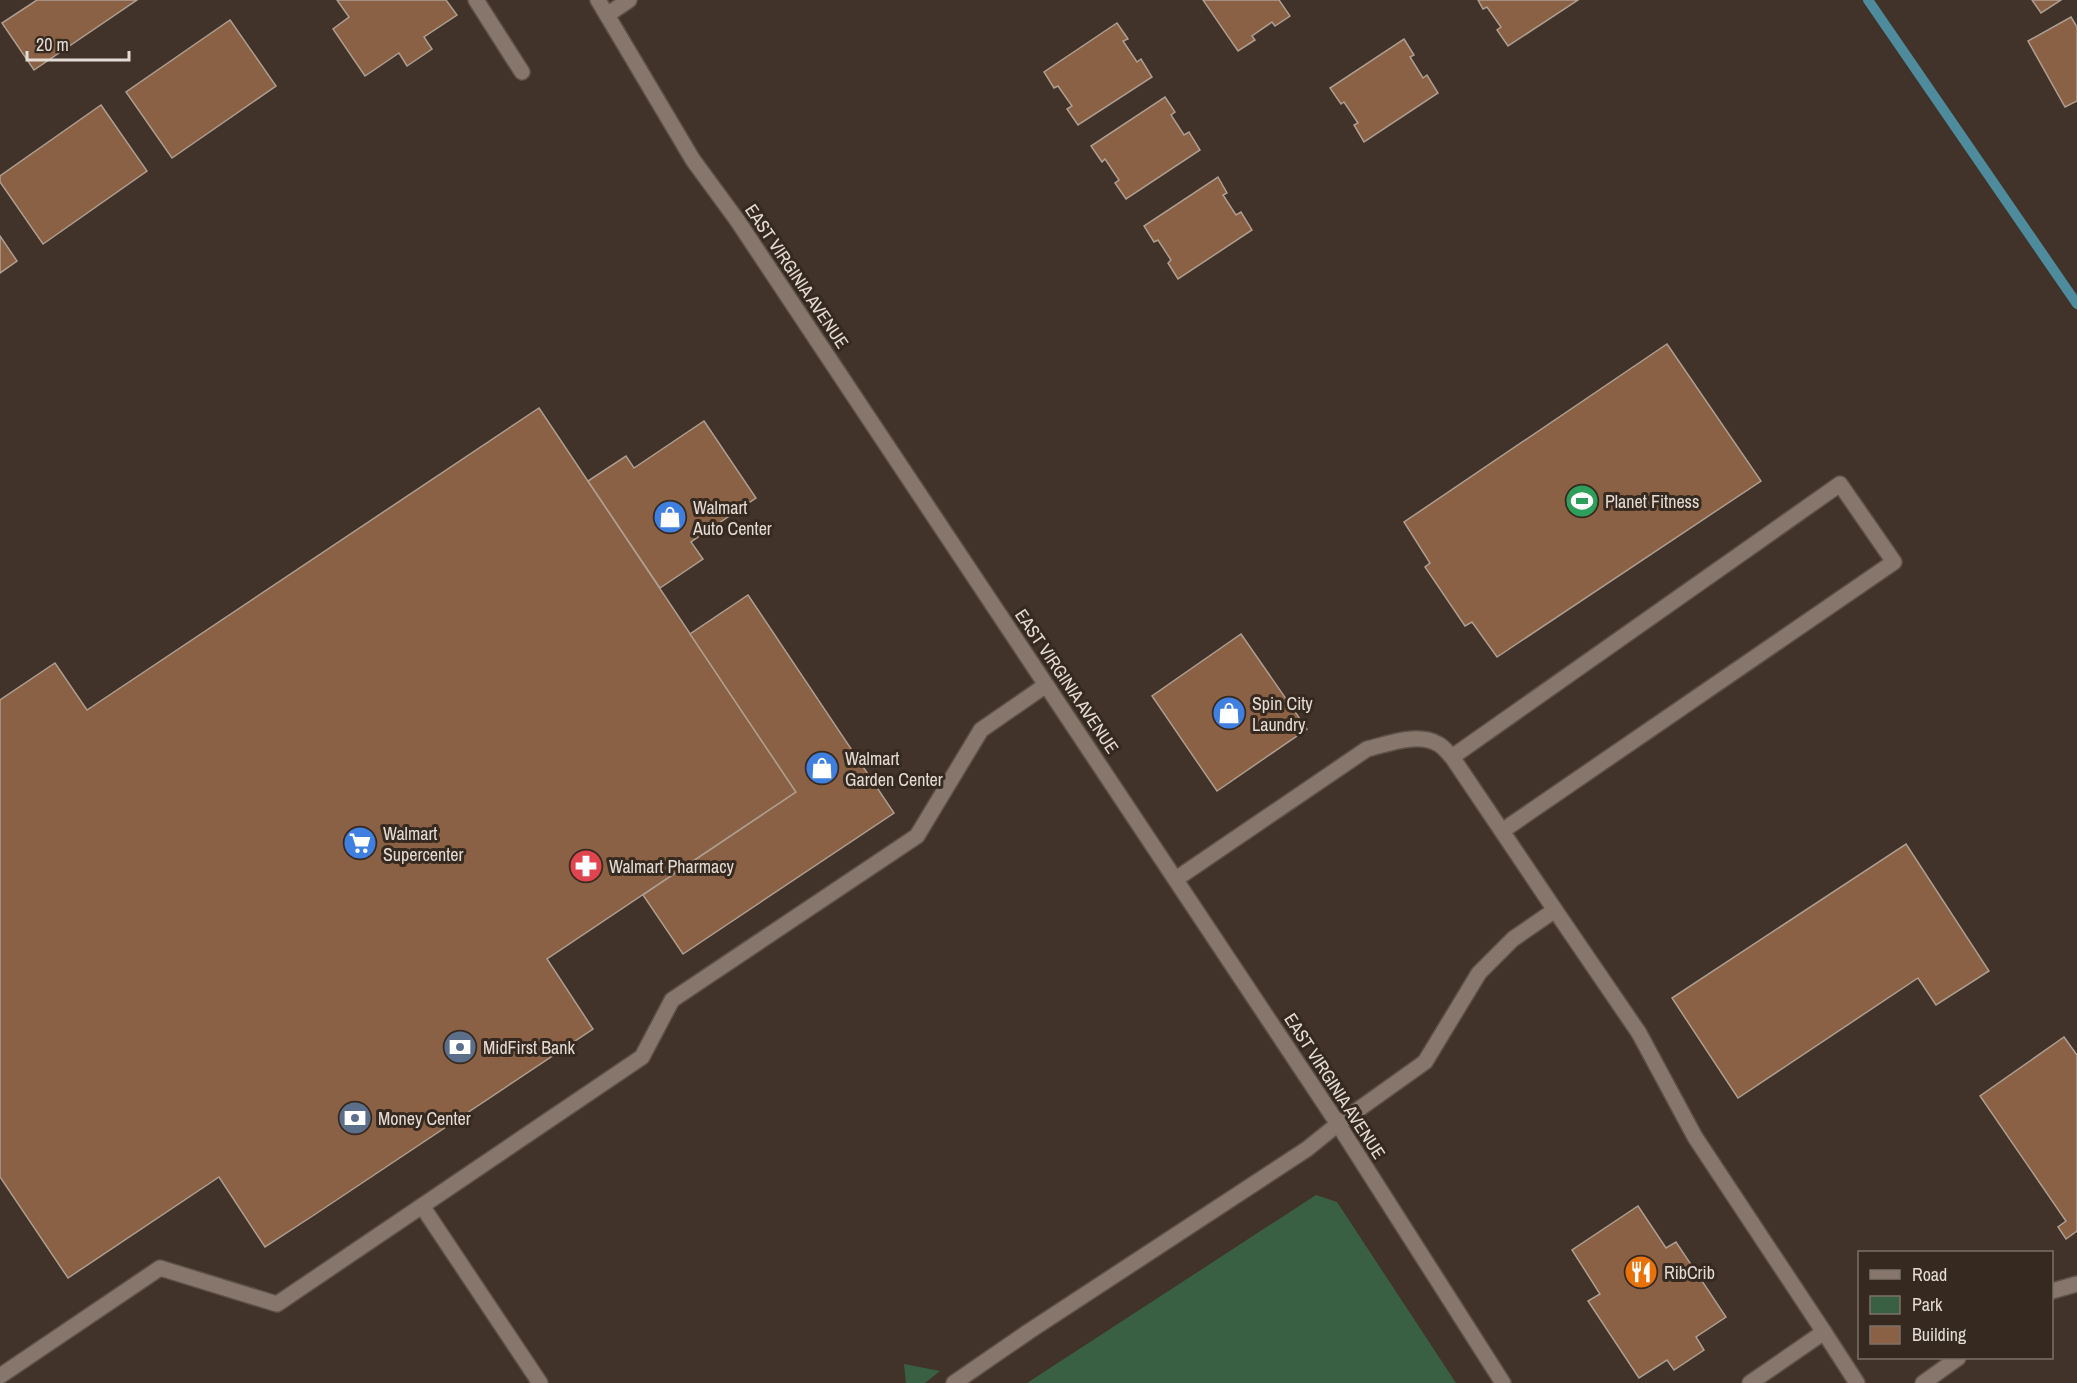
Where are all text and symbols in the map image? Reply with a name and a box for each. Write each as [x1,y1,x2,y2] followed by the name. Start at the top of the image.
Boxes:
[27,24,129,62] scale bar
[36,32,69,57] text: 20 m
[739,199,855,353] street label: EAST VIRGINIA AVENUE
[1564,483,1600,519] sports icon: Planet Fitness
[1605,489,1699,514] place label: Planet Fitness
[692,495,772,541] place label: Walmart Auto Center
[652,499,688,535] shop icon: Walmart Auto Center
[1009,604,1125,758] street label: EAST VIRGINIA AVENUE
[1252,691,1313,737] place label: Spin City Laundry
[1211,695,1247,731] shop icon: Spin City Laundry
[845,746,943,792] place label: Walmart Garden Center
[804,750,840,786] shop icon: Walmart Garden Center
[383,821,463,867] place label: Walmart Supercenter
[342,825,378,861] supermarket icon: Walmart Supercenter
[568,848,604,884] pharmacy icon: Walmart Pharmacy
[609,854,735,879] place label: Walmart Pharmacy
[1278,1008,1392,1164] street label: EAST VIRGINIA AVENUE
[442,1029,478,1065] bank icon: MidFirst Bank
[483,1035,575,1060] place label: MidFirst Bank
[337,1100,373,1136] bank icon: Money Center
[378,1106,471,1131] place label: Money Center
[1858,1251,2053,1359] legend
[1623,1254,1659,1290] restaurant icon: RibCrib
[1664,1260,1715,1285] place label: RibCrib
[1912,1262,1947,1287] text: Road
[1912,1292,1943,1317] text: Park
[1912,1322,1967,1347] text: Building

